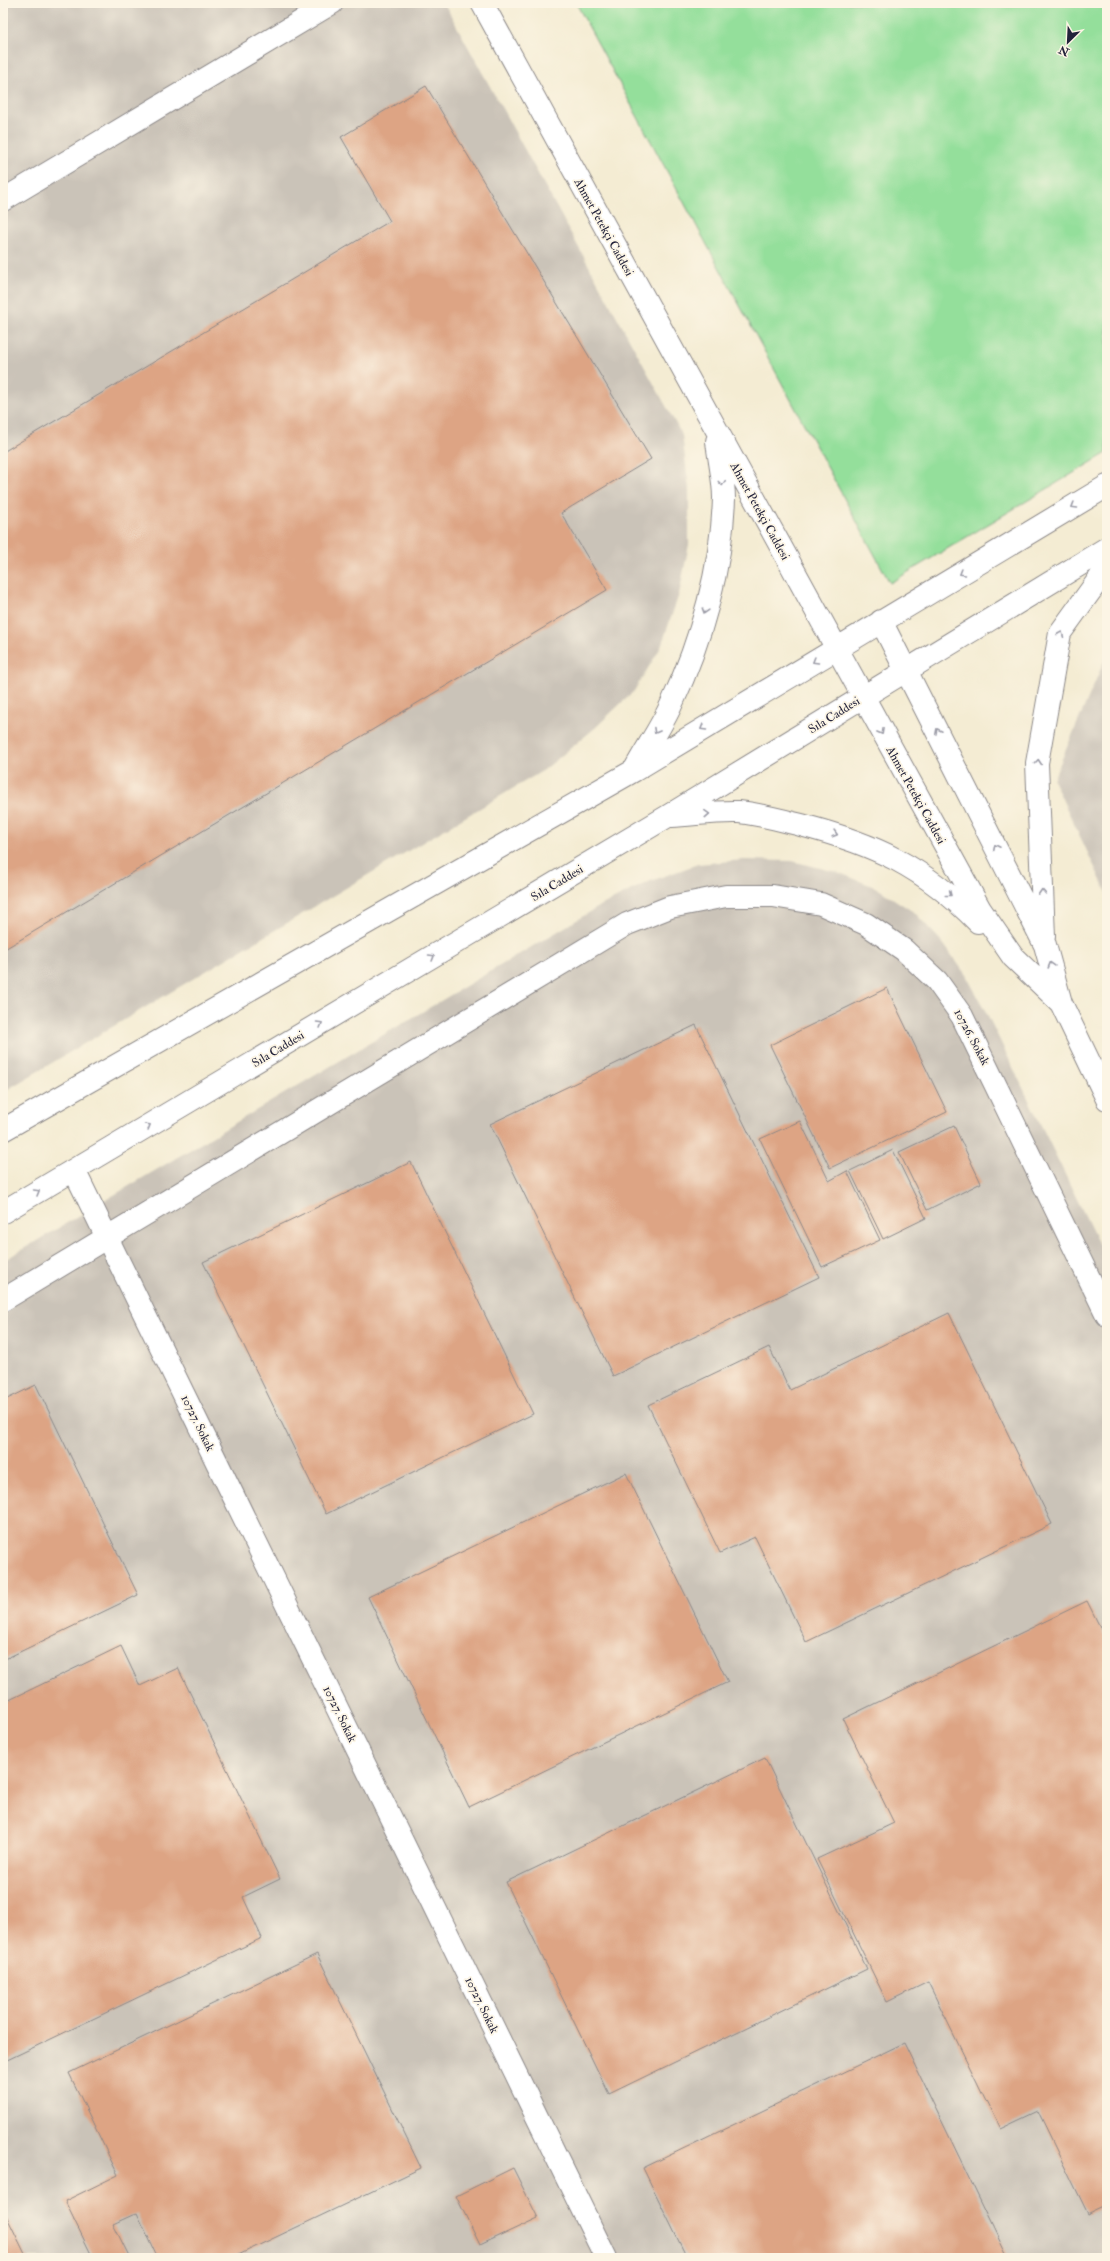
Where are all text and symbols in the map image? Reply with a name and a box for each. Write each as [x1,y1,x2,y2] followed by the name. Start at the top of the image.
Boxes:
[1048,22,1088,62] north arrow
[1056,42,1072,59] text: N
[570,175,637,279] street label: Ahmet Petekçi Caddesi
[726,459,793,563] street label: Ahmet Petekçi Caddesi
[717,480,726,486] one-way arrow
[1071,501,1078,508] one-way arrow
[959,568,966,575] one-way arrow
[701,607,710,614] one-way arrow
[1057,631,1065,638] one-way arrow
[812,657,819,664] one-way arrow
[806,694,863,737] street label: Sıla Caddesi
[700,724,707,731] one-way arrow
[654,727,661,734] one-way arrow
[876,728,883,735] one-way arrow
[935,728,943,735] one-way arrow
[882,743,949,847] street label: Ahmet Petekçi Caddesi
[1033,759,1042,765] one-way arrow
[704,810,710,819] one-way arrow
[831,829,838,838] one-way arrow
[993,844,1001,852] one-way arrow
[528,862,586,905] street label: Sıla Caddesi
[945,889,952,897] one-way arrow
[1038,889,1047,895] one-way arrow
[428,955,435,962] one-way arrow
[1047,962,1056,969] one-way arrow
[950,1007,993,1068] street label: 10726. Sokak
[316,1021,323,1028] one-way arrow
[249,1028,307,1071] street label: Sıla Caddesi
[144,1123,151,1131] one-way arrow
[33,1190,40,1197] one-way arrow
[177,1393,218,1454] street label: 10727. Sokak
[319,1684,360,1745] street label: 10727. Sokak
[461,1975,502,2036] street label: 10727. Sokak

